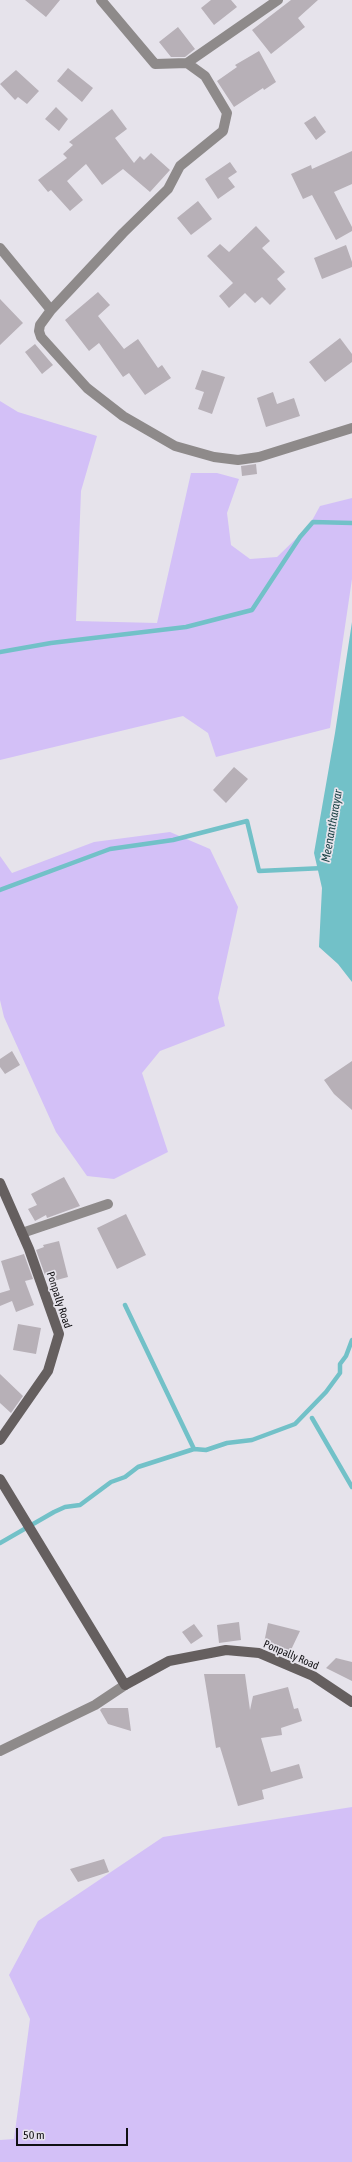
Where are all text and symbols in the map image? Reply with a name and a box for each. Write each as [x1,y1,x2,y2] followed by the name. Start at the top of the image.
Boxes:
[319,789,345,863] water label: Meenantharayar
[44,1270,74,1330] street label: Ponpally Road
[261,1637,321,1673] street label: Ponpally Road
[18,2120,130,2146] scale bar
[23,2128,45,2142] text: 50 m

